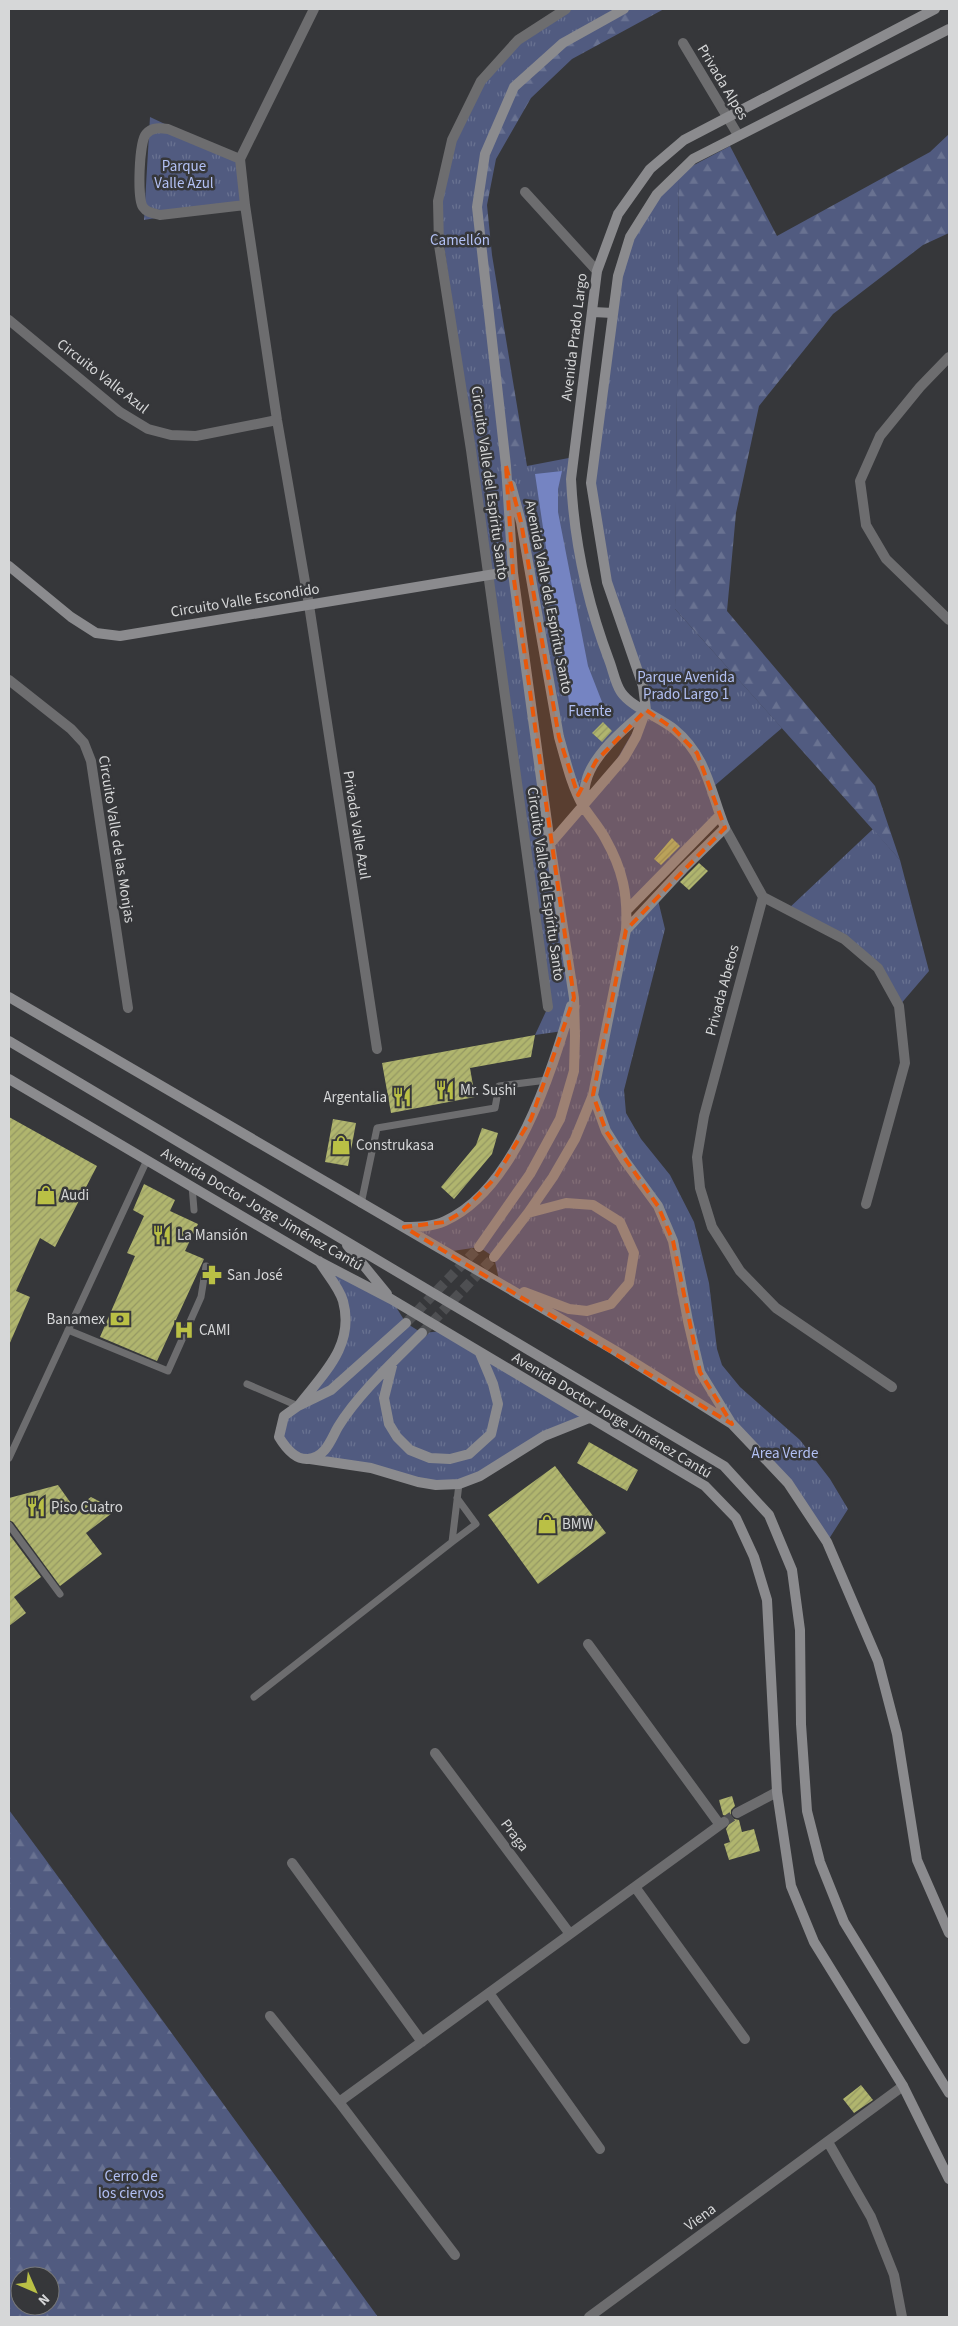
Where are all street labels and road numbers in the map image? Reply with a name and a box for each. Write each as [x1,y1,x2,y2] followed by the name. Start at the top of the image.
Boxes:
[692,41,753,124] street label: Privada Alpes
[556,272,593,402] street label: Avenida Prado Largo
[52,334,153,419] street label: Circuito Valle Azul
[465,385,514,581] street label: Circuito Valle del Espíritu Santo
[519,498,578,696] street label: Avenida Valle del Espíritu Santo
[169,578,321,623] street label: Circuito Valle Escondido
[93,754,140,924] street label: Circuito Valle de las Monjas
[338,769,376,881] street label: Privada Valle Azul
[521,786,570,982] street label: Circuito Valle del Espíritu Santo
[700,942,745,1038] street label: Privada Abetos
[157,1143,367,1276] street label: Avenida Doctor Jorge Jiménez Cantú
[508,1347,716,1484] street label: Avenida Doctor Jorge Jiménez Cantú
[495,1815,534,1856] street label: Praga
[680,2199,720,2236] street label: Viena

